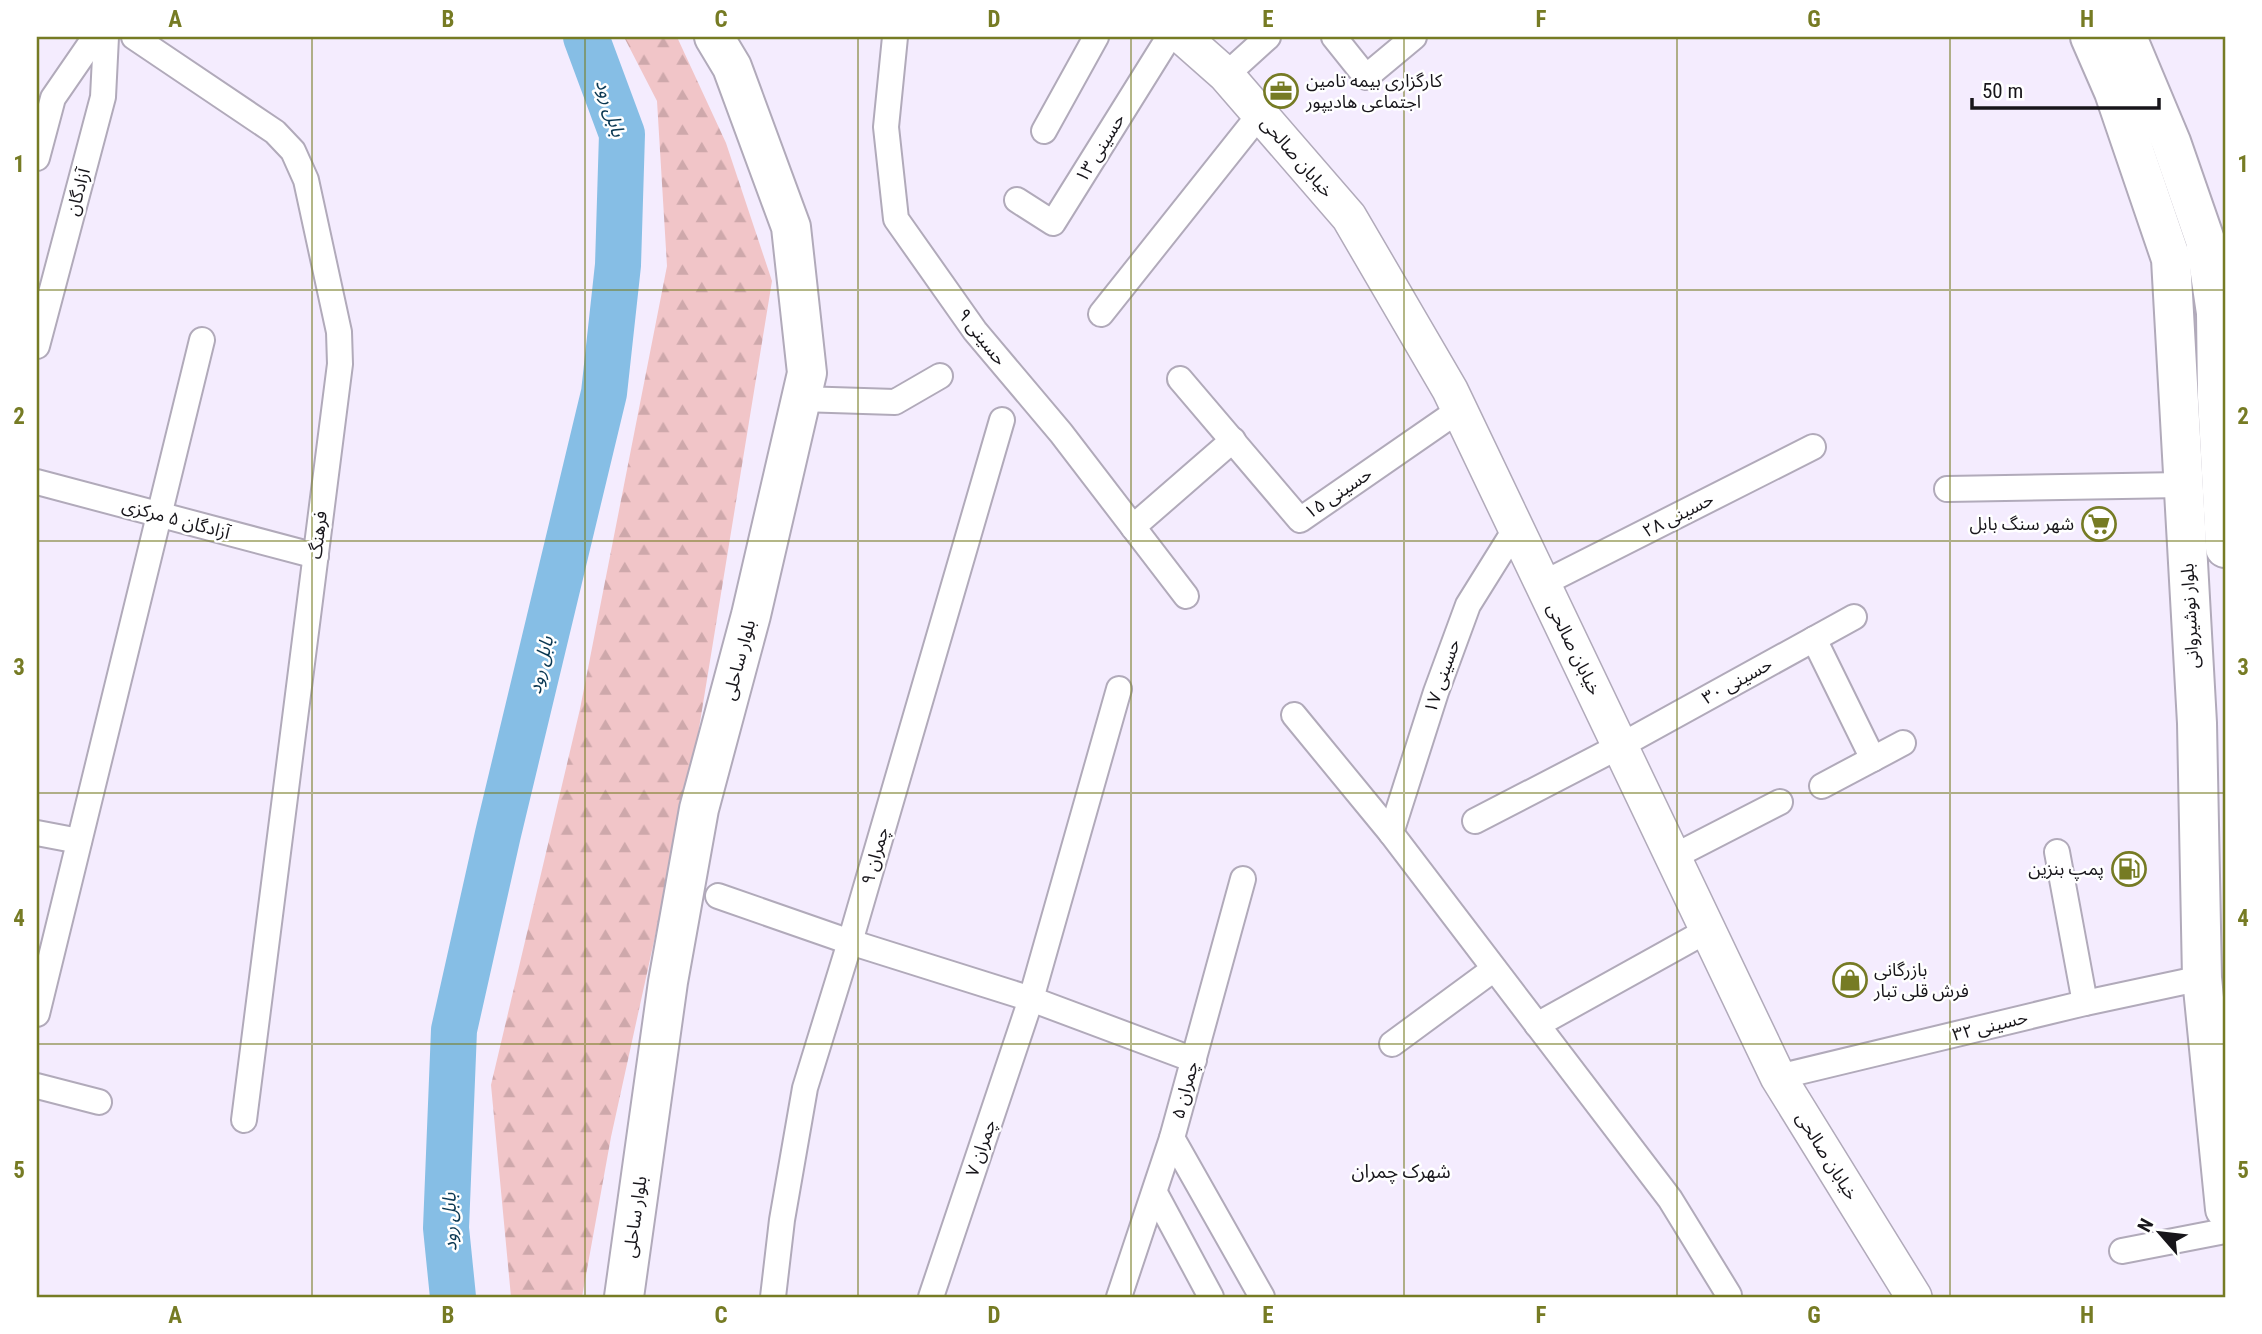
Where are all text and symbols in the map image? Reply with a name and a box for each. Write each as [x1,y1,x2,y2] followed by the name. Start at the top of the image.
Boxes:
[168,6,182,33] text: A
[442,6,454,33] text: B
[714,6,728,33] text: C
[988,6,1001,33] text: D
[1262,6,1274,33] text: E
[1536,6,1547,33] text: F
[1807,6,1821,33] text: G
[2080,6,2094,33] text: H
[1972,66,2159,110] scale bar
[1305,70,1443,113] place label: کارگزاری بیمه تامین اجتماعی هادیپور
[1262,72,1300,110] office icon: کارگزاری بیمه تامین اجتماعی هادیپور
[591,77,630,140] water label: بابل رود
[1982,79,2023,103] text: 50 m
[1070,110,1130,186] street label: حسینی ۱۳
[1256,112,1338,202] street label: خيابان صالحی
[13,151,25,178] text: 1
[2237,151,2249,178] text: 1
[61,165,95,218] street label: آزادگان
[953,304,1011,370] street label: حسینی ٩
[13,403,25,430] text: 2
[2237,403,2249,430] text: 2
[1300,462,1376,524] street label: حسینی ۱۵
[1639,488,1717,542] street label: حسینی ۲۸
[120,494,233,544] street label: آزادگان ۵ مرکزی
[2080,505,2118,543] supermarket icon: شهر سنگ بابل
[304,510,332,560] street label: فرهنگ
[1969,513,2074,535] place label: شهر سنگ بابل
[2176,563,2204,669] street label: بلوار نوشیروانی
[1542,599,1606,699] street label: خيابان صالحی
[718,617,760,703] street label: بلوار ساحلی
[523,633,558,696] water label: بابل رود
[1419,636,1465,716] street label: حسینی ۱۷
[1698,653,1776,709] street label: حسینی ۳۰
[13,654,25,681] text: 3
[2237,654,2249,681] text: 3
[856,825,894,887] street label: چمران ۹
[2110,850,2148,888] fuel station icon: پمپ بنزین
[2028,858,2104,881] place label: پمپ بنزین
[13,905,25,932] text: 4
[2237,905,2249,932] text: 4
[1873,959,1969,1002] place label: بازرگانی فرش قلی تبار
[1831,961,1869,999] shop icon: بازرگانی فرش قلی تبار
[1950,1006,2030,1046] street label: حسینی ۳۲
[1167,1059,1203,1121] street label: چمران ۵
[1791,1108,1863,1204] street label: خيابان صالحی
[961,1117,1001,1179] street label: چمران ۷
[13,1157,25,1184] text: 5
[2237,1157,2249,1184] text: 5
[1351,1160,1451,1184] district label: شهرک چمران
[618,1175,652,1259] street label: بلوار ساحلی
[437,1192,462,1251] water label: بابل رود
[2126,1198,2196,1268] north arrow
[2133,1215,2158,1236] text: N
[168,1302,182,1329] text: A
[442,1302,454,1329] text: B
[714,1302,728,1329] text: C
[988,1302,1001,1329] text: D
[1262,1302,1274,1329] text: E
[1536,1302,1547,1329] text: F
[1807,1302,1821,1329] text: G
[2080,1302,2094,1329] text: H

